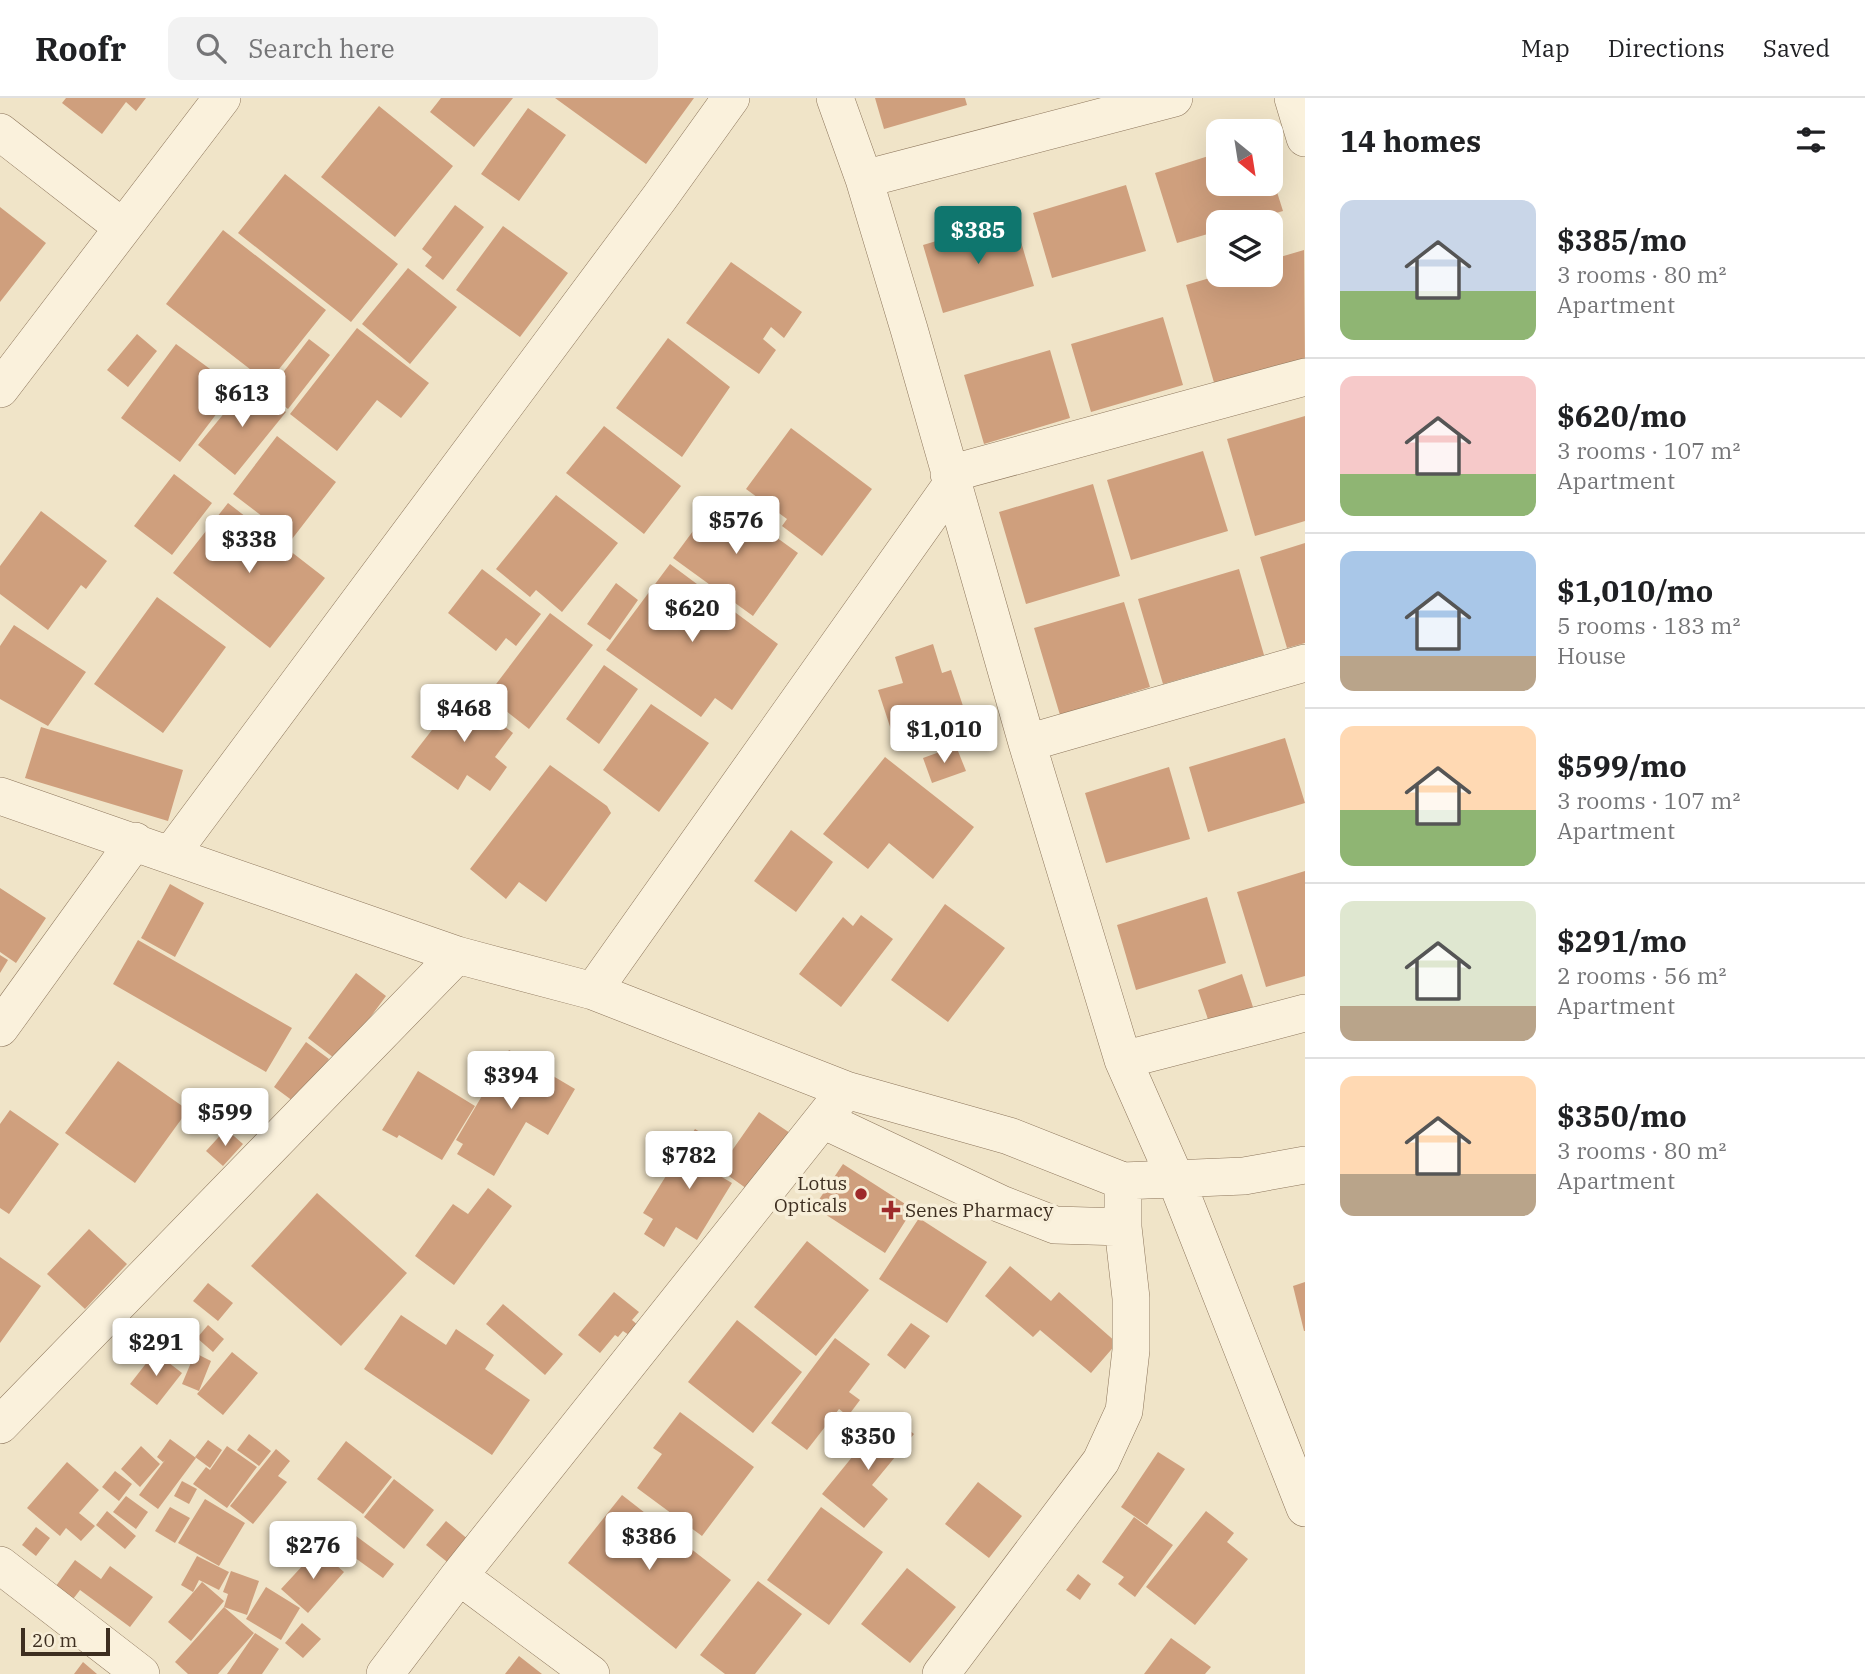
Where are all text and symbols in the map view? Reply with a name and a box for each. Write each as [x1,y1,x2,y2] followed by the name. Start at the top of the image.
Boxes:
[168,17,658,80] search box
[35,27,126,70] text: Roofr
[192,29,230,67] icon: search
[248,31,395,65] text: Search here
[1521,32,1570,64] text: Map
[1608,32,1725,64] text: Directions
[1763,32,1830,64] text: Saved
[1206,119,1283,196] north arrow
[1206,119,1283,287] map controls
[1340,121,1481,160] text: 14 homes
[1792,121,1830,159] icon: filters
[937,206,1019,266] pin: $385
[1206,210,1283,287] button: layers
[950,214,1006,244] text: $385
[1557,220,1687,259] text: $385/mo
[1396,228,1480,312] icon: home
[1557,259,1727,289] text: 3 rooms · 80 m²
[1557,289,1675,319] text: Apartment
[201,370,283,429] pin: $613
[214,377,270,407] text: $613
[1557,396,1687,435] text: $620/mo
[1396,404,1480,488] icon: home
[1557,435,1740,465] text: 3 rooms · 107 m²
[1557,465,1675,495] text: Apartment
[695,496,777,556] pin: $576
[708,504,764,534] text: $576
[208,516,290,575] pin: $338
[221,523,277,553] text: $338
[1557,571,1713,610] text: $1,010/mo
[1396,579,1480,663] icon: home
[651,584,733,644] pin: $620
[664,592,720,622] text: $620
[1557,610,1740,640] text: 5 rooms · 183 m²
[1557,640,1626,670] text: House
[423,684,505,744] pin: $468
[436,692,492,722] text: $468
[887,706,1001,765] pin: $1,010
[906,713,982,743] text: $1,010
[1557,746,1687,785] text: $599/mo
[1396,754,1480,838] icon: home
[1557,785,1740,815] text: 3 rooms · 107 m²
[1557,815,1675,845] text: Apartment
[1557,921,1687,960] text: $291/mo
[1396,929,1480,1013] icon: home
[1557,960,1727,990] text: 2 rooms · 56 m²
[1557,990,1675,1020] text: Apartment
[470,1052,552,1111] pin: $394
[483,1059,539,1089] text: $394
[184,1088,266,1148] pin: $599
[197,1096,253,1126] text: $599
[1557,1096,1687,1135] text: $350/mo
[1396,1104,1480,1188] icon: home
[648,1132,730,1191] pin: $782
[1557,1135,1727,1165] text: 3 rooms · 80 m²
[661,1139,717,1169] text: $782
[1557,1165,1675,1195] text: Apartment
[774,1171,847,1217] place label: Lotus Opticals
[853,1186,869,1202] marker: Lotus Opticals
[905,1198,1054,1222] place label: Senes Pharmacy
[883,1202,899,1218] marker: Senes Pharmacy
[115,1318,197,1378] pin: $291
[128,1326,184,1356] text: $291
[827,1412,909,1472] pin: $350
[840,1420,896,1450] text: $350
[608,1512,690,1572] pin: $386
[621,1520,677,1550] text: $386
[272,1522,354,1581] pin: $276
[285,1529,341,1559] text: $276
[21,1625,110,1657] scale bar
[32,1628,77,1652] text: 20 m

